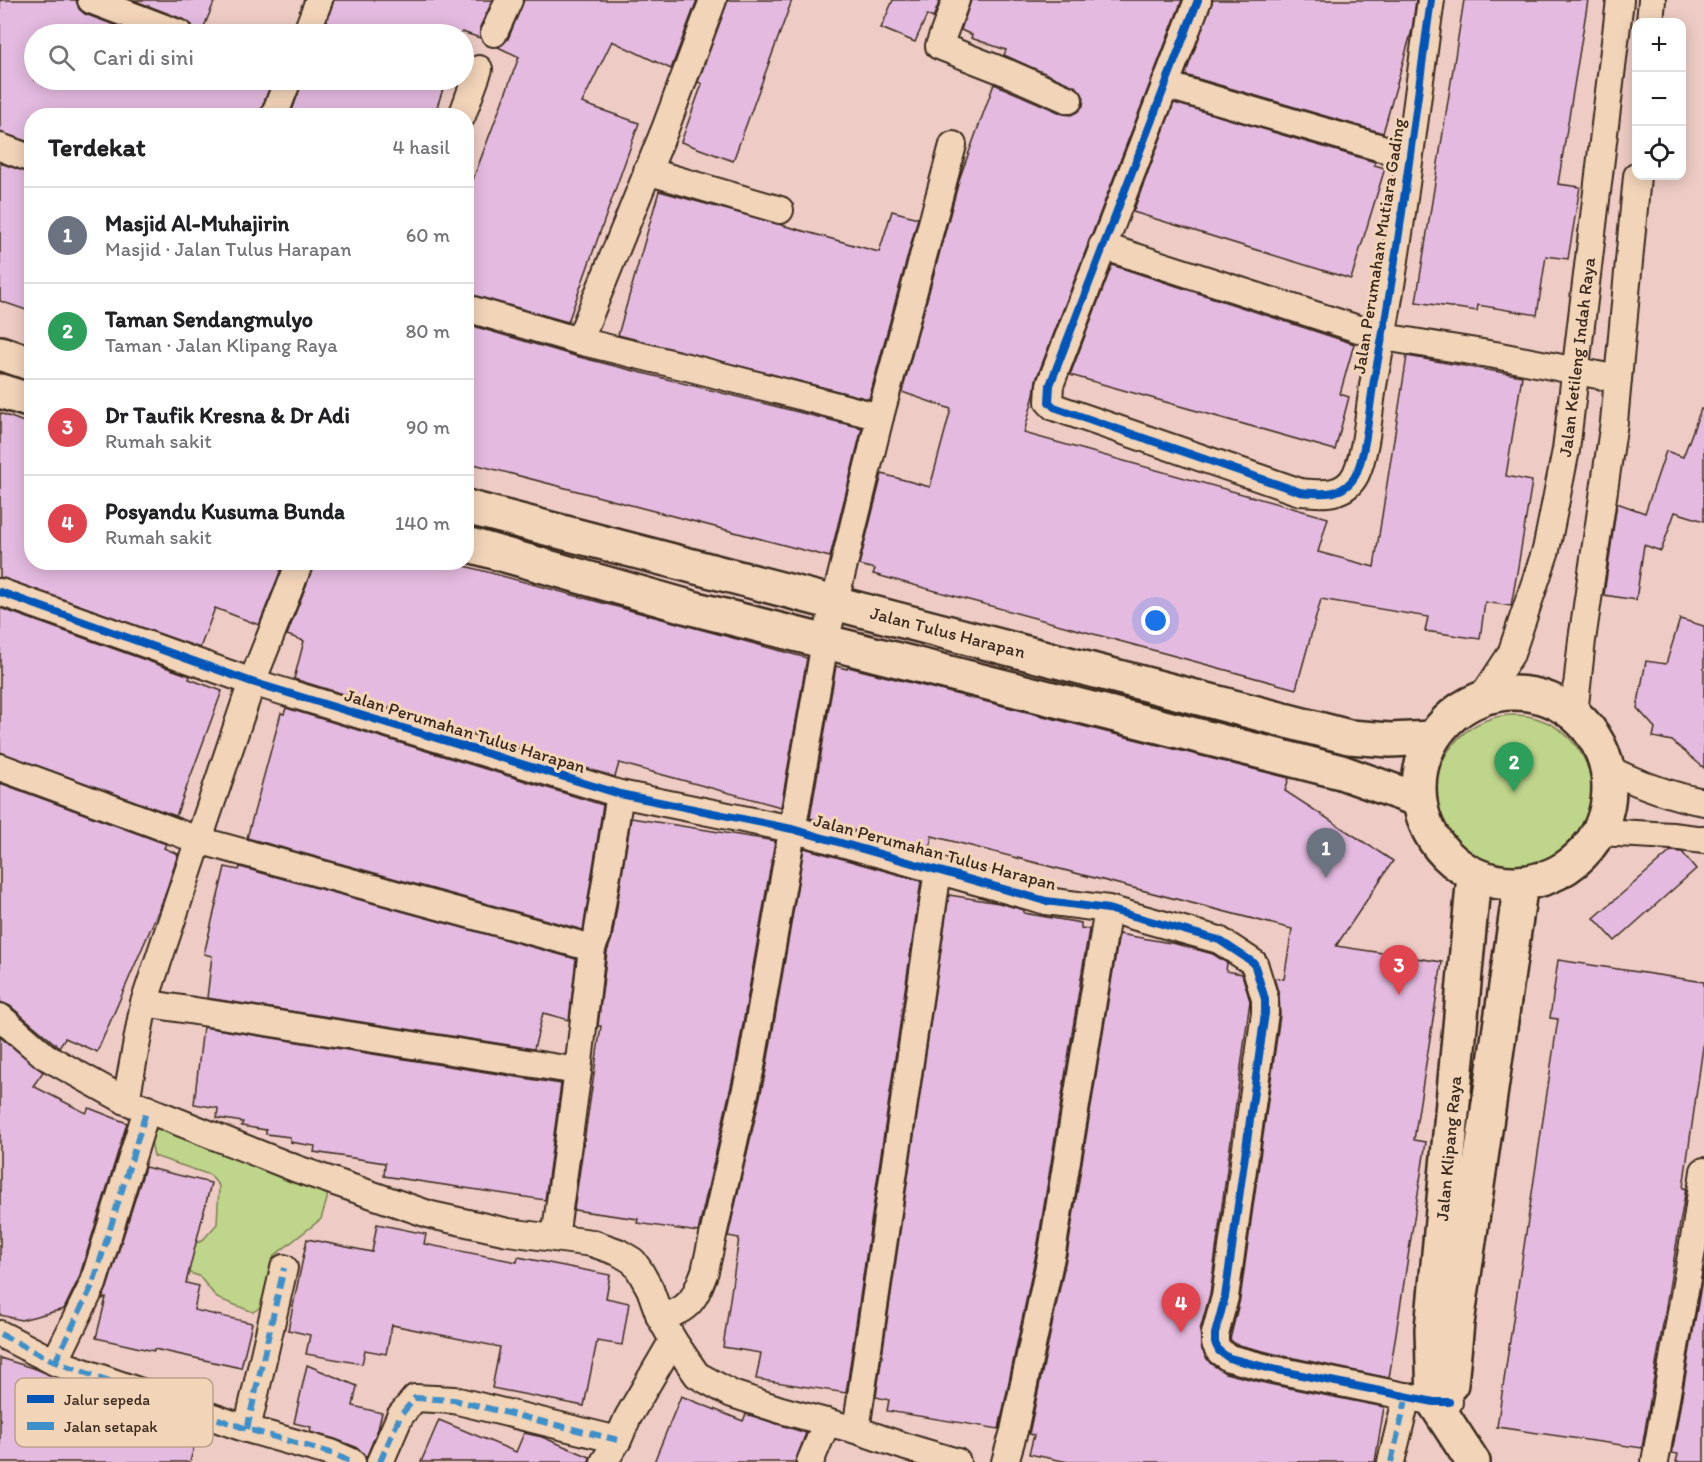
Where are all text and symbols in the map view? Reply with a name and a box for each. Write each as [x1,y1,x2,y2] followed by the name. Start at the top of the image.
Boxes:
[1632,18,1686,180] map controls
[1632,18,1686,72] button: +
[24,24,474,90] search box
[45,41,78,74] icon: search
[93,44,194,71] text: Cari di sini
[1632,72,1686,126] button: −
[1348,116,1410,375] street label: Jalan Perumahan Mutiara Gading
[1632,126,1686,180] button: locate
[48,131,146,163] text: Terdekat
[393,135,450,159] text: 4 hasil
[105,210,289,237] text: Masjid Al-Muhajirin
[63,223,72,247] text: 1
[406,223,450,247] text: 60 m
[105,237,352,261] text: Masjid · Jalan Tulus Harapan
[1554,256,1600,459] street label: Jalan Ketileng Indah Raya
[105,306,313,333] text: Taman Sendangmulyo
[62,319,73,343] text: 2
[405,319,450,343] text: 80 m
[105,333,338,357] text: Taman · Jalan Klipang Raya
[105,402,350,429] text: Dr Taufik Kresna & Dr Adi
[62,415,73,439] text: 3
[406,415,450,439] text: 90 m
[105,429,212,453] text: Rumah sakit
[105,498,345,525] text: Posyandu Kusuma Bunda
[61,511,74,535] text: 4
[395,511,450,535] text: 140 m
[105,525,212,549] text: Rumah sakit
[868,602,1028,663] street label: Jalan Tulus Harapan
[1141,606,1170,635] your location
[342,684,588,778] street label: Jalan Perumahan Tulus Harapan
[1494,742,1534,792] pin: 2
[811,809,1059,895] street label: Jalan Perumahan Tulus Harapan
[1306,828,1346,878] pin: 1
[1380,946,1418,995] pin: 3
[1431,1074,1466,1222] street label: Jalan Klipang Raya
[1162,1284,1200,1333] pin: 4
[15,1378,213,1447] legend
[64,1390,150,1409] text: Jalur sepeda
[64,1417,158,1436] text: Jalan setapak

